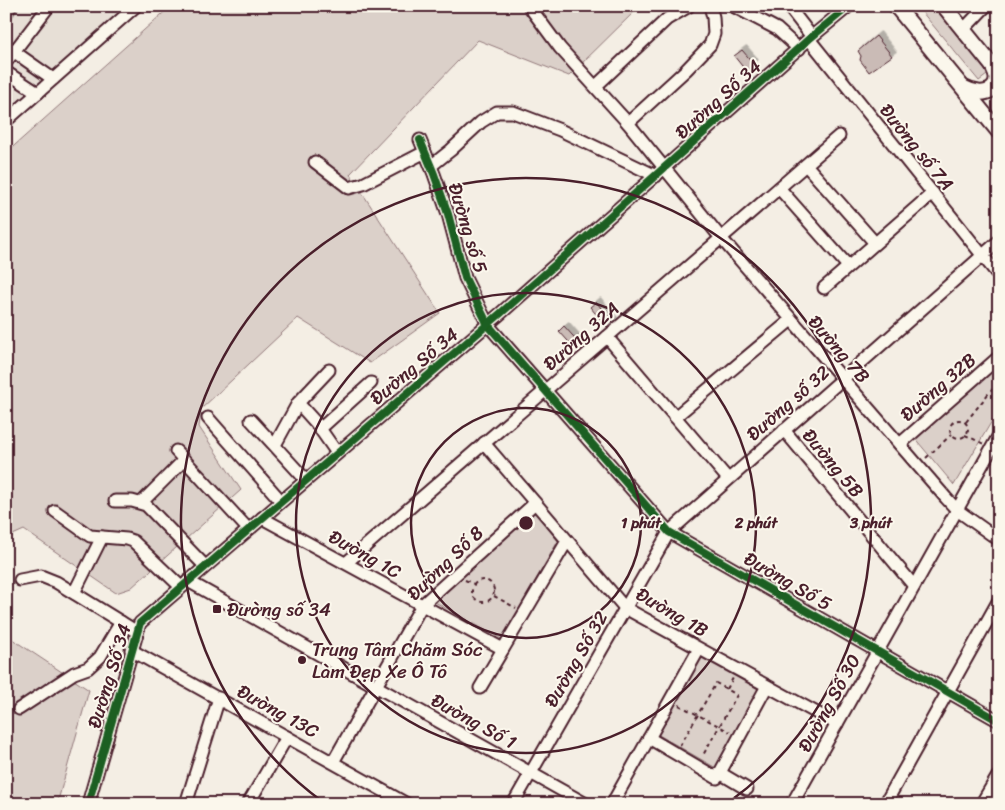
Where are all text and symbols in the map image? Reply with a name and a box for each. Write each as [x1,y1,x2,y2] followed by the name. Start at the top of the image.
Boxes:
[667,51,769,147] street label: Đường Số 34
[871,96,963,198] street label: Đường số 7A
[439,179,498,278] street label: Đường số 5
[535,293,627,379] street label: Đường 32A
[800,307,878,391] street label: Đường 7B
[362,319,466,413] street label: Đường Số 34
[892,344,984,430] street label: Đường 32B
[738,357,838,449] street label: Đường số 32
[794,421,872,505] street label: Đường 5B
[621,510,662,536] text: 1 phút
[734,510,778,536] text: 2 phút
[849,510,893,536] text: 3 phút
[517,514,535,532] centre of rings
[399,517,492,609] street label: Đường Số 8
[322,520,408,588] street label: Đường 1C
[738,542,839,620] street label: Đường Số 5
[629,578,715,646] street label: Đường 1B
[227,593,331,626] place label: Đường số 34
[211,603,223,615] marker: Đường số 34
[535,604,617,714] street label: Đường Số 32
[77,619,141,732] street label: Đường Số 34
[312,633,483,688] place label: Trung Tâm Chăm Sóc Làm Đẹp Xe Ô Tô
[788,648,870,758] street label: Đường Số 30
[296,654,308,666] marker: Trung Tâm Chăm Sóc Làm Đẹp Xe Ô Tô
[231,675,325,747] street label: Đường 13C
[425,684,523,758] street label: Đường Số 1

